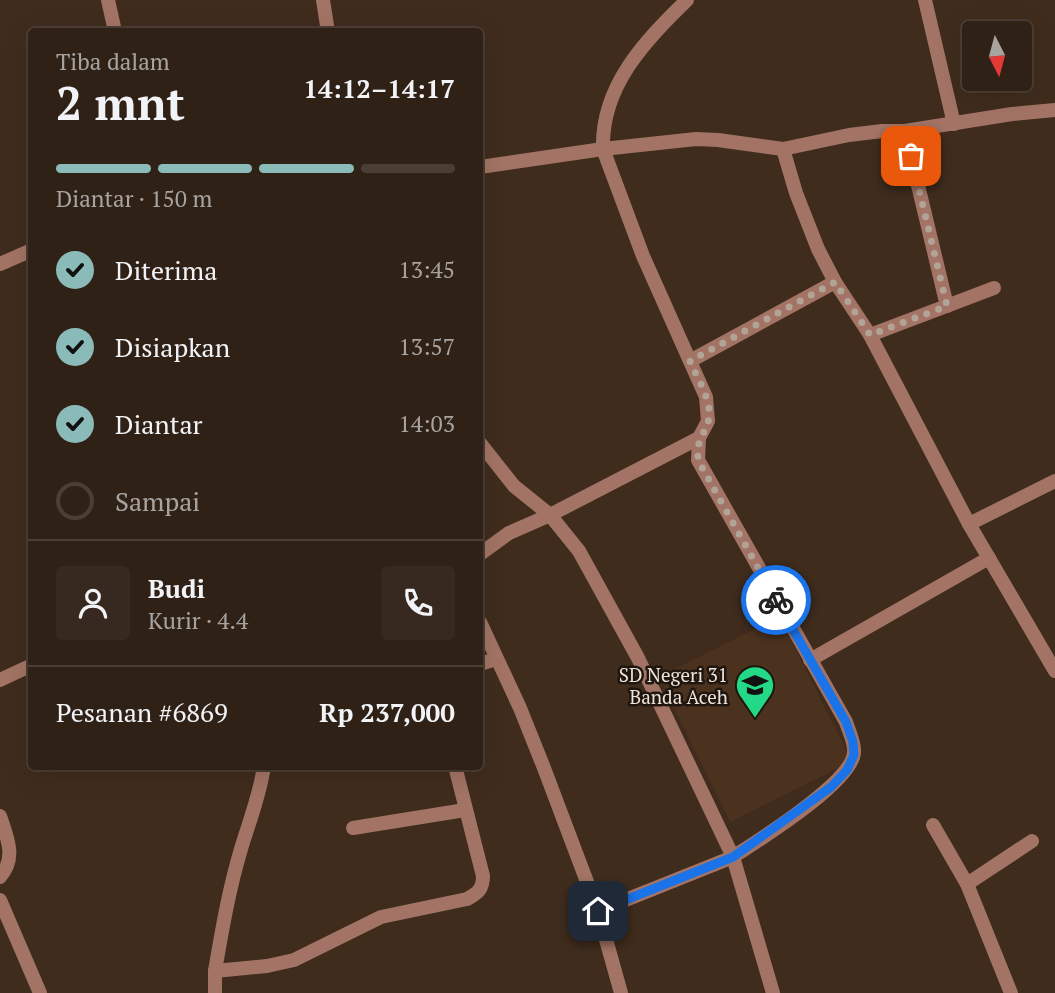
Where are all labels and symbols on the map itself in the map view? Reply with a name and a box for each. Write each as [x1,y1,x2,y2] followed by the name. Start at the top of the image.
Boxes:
[962,21,1032,91] north arrow
[881,126,941,186] pin
[741,565,811,635] courier
[619,662,728,709] place label: SD Negeri 31 Banda Aceh
[734,664,776,719] school or university icon: SD Negeri 31 Banda Aceh
[568,881,628,941] pin

